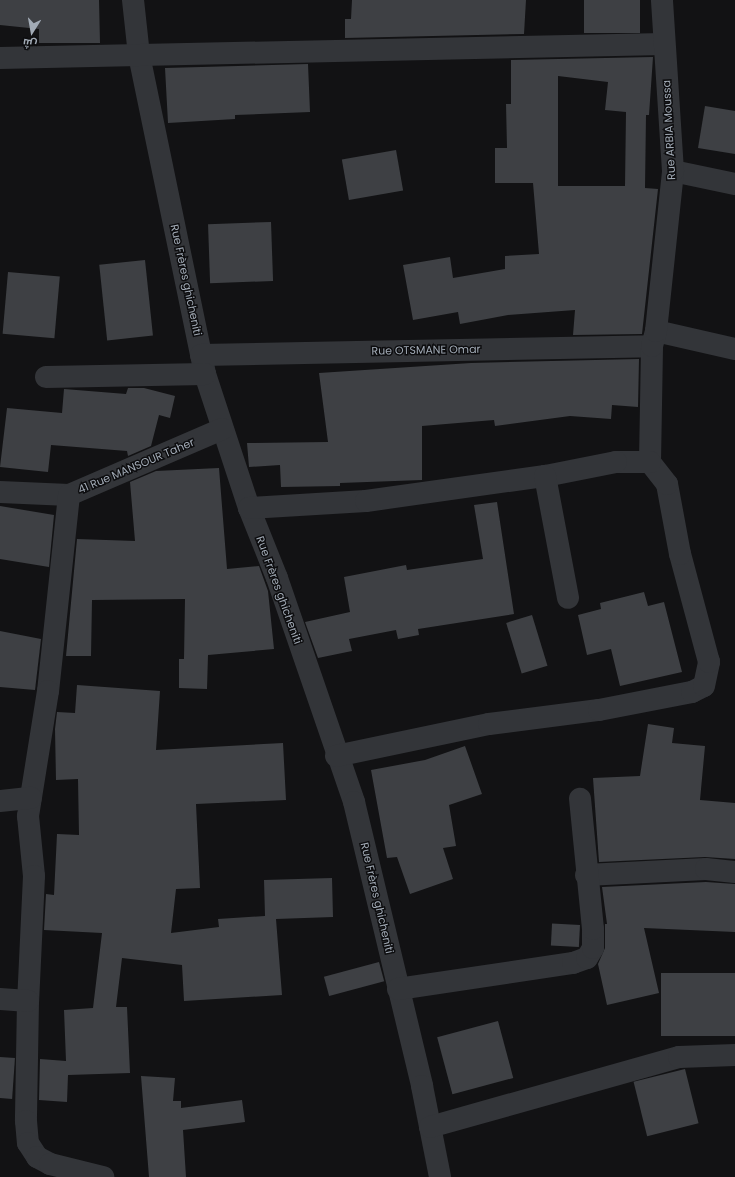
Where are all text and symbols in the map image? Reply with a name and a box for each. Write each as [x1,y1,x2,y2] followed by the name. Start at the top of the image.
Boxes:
[12,12,52,52] north arrow
[21,35,38,53] text: ش
[660,80,678,180] street label: Rue ARBIA Moussa
[168,223,204,337] street label: Rue Frères ghicheniti
[371,342,481,358] street label: Rue OTSMANE Omar
[76,436,196,496] street label: 41 Rue MANSOUR Taher
[253,534,305,646] street label: Rue Frères ghicheniti
[358,841,396,955] street label: Rue Frères ghicheniti

